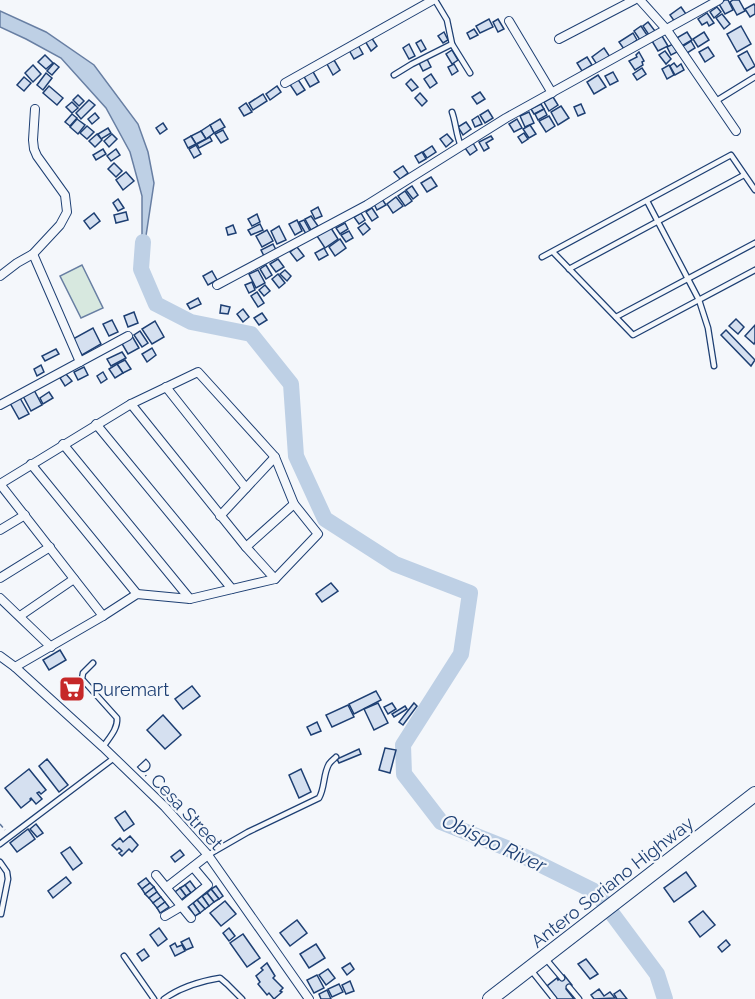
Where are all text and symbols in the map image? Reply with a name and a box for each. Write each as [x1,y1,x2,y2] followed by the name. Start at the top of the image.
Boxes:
[57,674,87,704] supermarket icon: Puremart
[92,679,169,700] place label: Puremart
[133,754,227,854] street label: D. Cesa Street
[438,808,551,878] water label: Obispo River
[527,812,697,952] street label: Antero Soriano Highway

